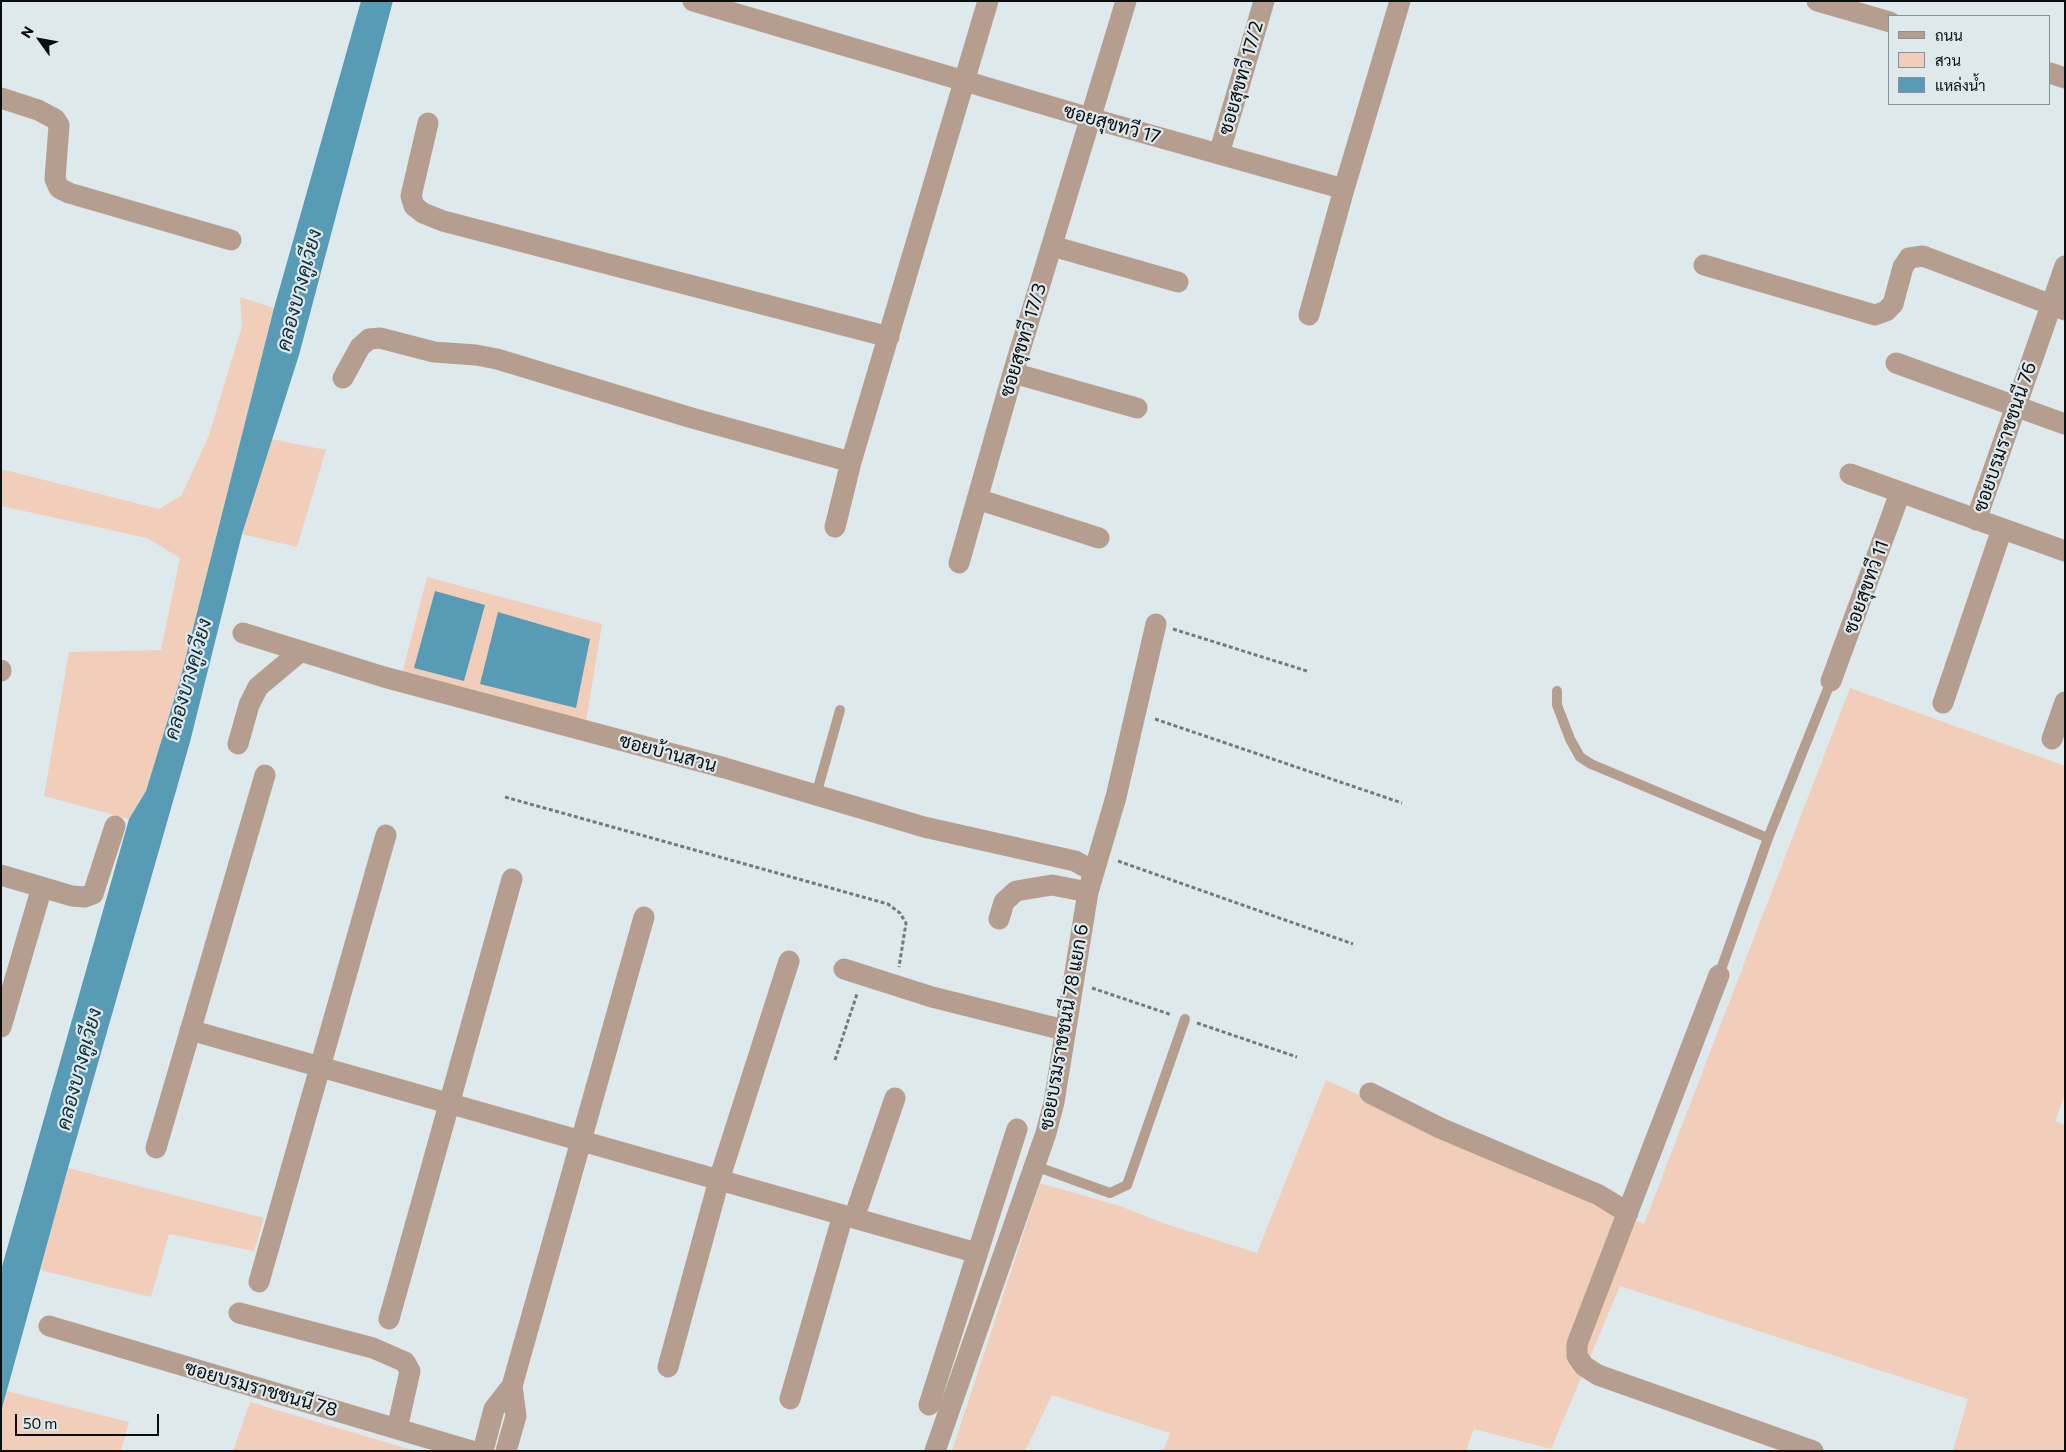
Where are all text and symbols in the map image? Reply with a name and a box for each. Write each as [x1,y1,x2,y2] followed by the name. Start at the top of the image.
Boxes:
[15,15,65,65] north arrow
[1888,15,2051,105] legend
[1214,18,1268,138] street label: ซอยสุขทวี 17/2
[17,23,37,41] text: N
[1935,26,1963,44] text: ถนน
[1935,51,1961,69] text: สวน
[1935,76,1986,94] text: แหล่งน้ำ
[1061,99,1163,149] street label: ซอยสุขทวี 17
[271,226,327,354] water label: คลองบางคูเวียง
[995,280,1051,400] street label: ซอยสุขทวี 17/3
[1969,359,2041,515] street label: ซอยบรมราชชนนี 76
[1839,537,1893,637] street label: ซอยสุขทวี 11
[159,616,217,742] water label: คลองบางคูเวียง
[617,729,719,777] street label: ซอยบ้านสวน
[1035,922,1093,1132] street label: ซอยบรมราชชนนี 78 แยก 6
[51,1005,107,1133] water label: คลองบางคูเวียง
[182,1356,340,1422] street label: ซอยบรมราชชนนี 78
[18,1404,161,1436] scale bar
[23,1414,57,1432] text: 50 m

